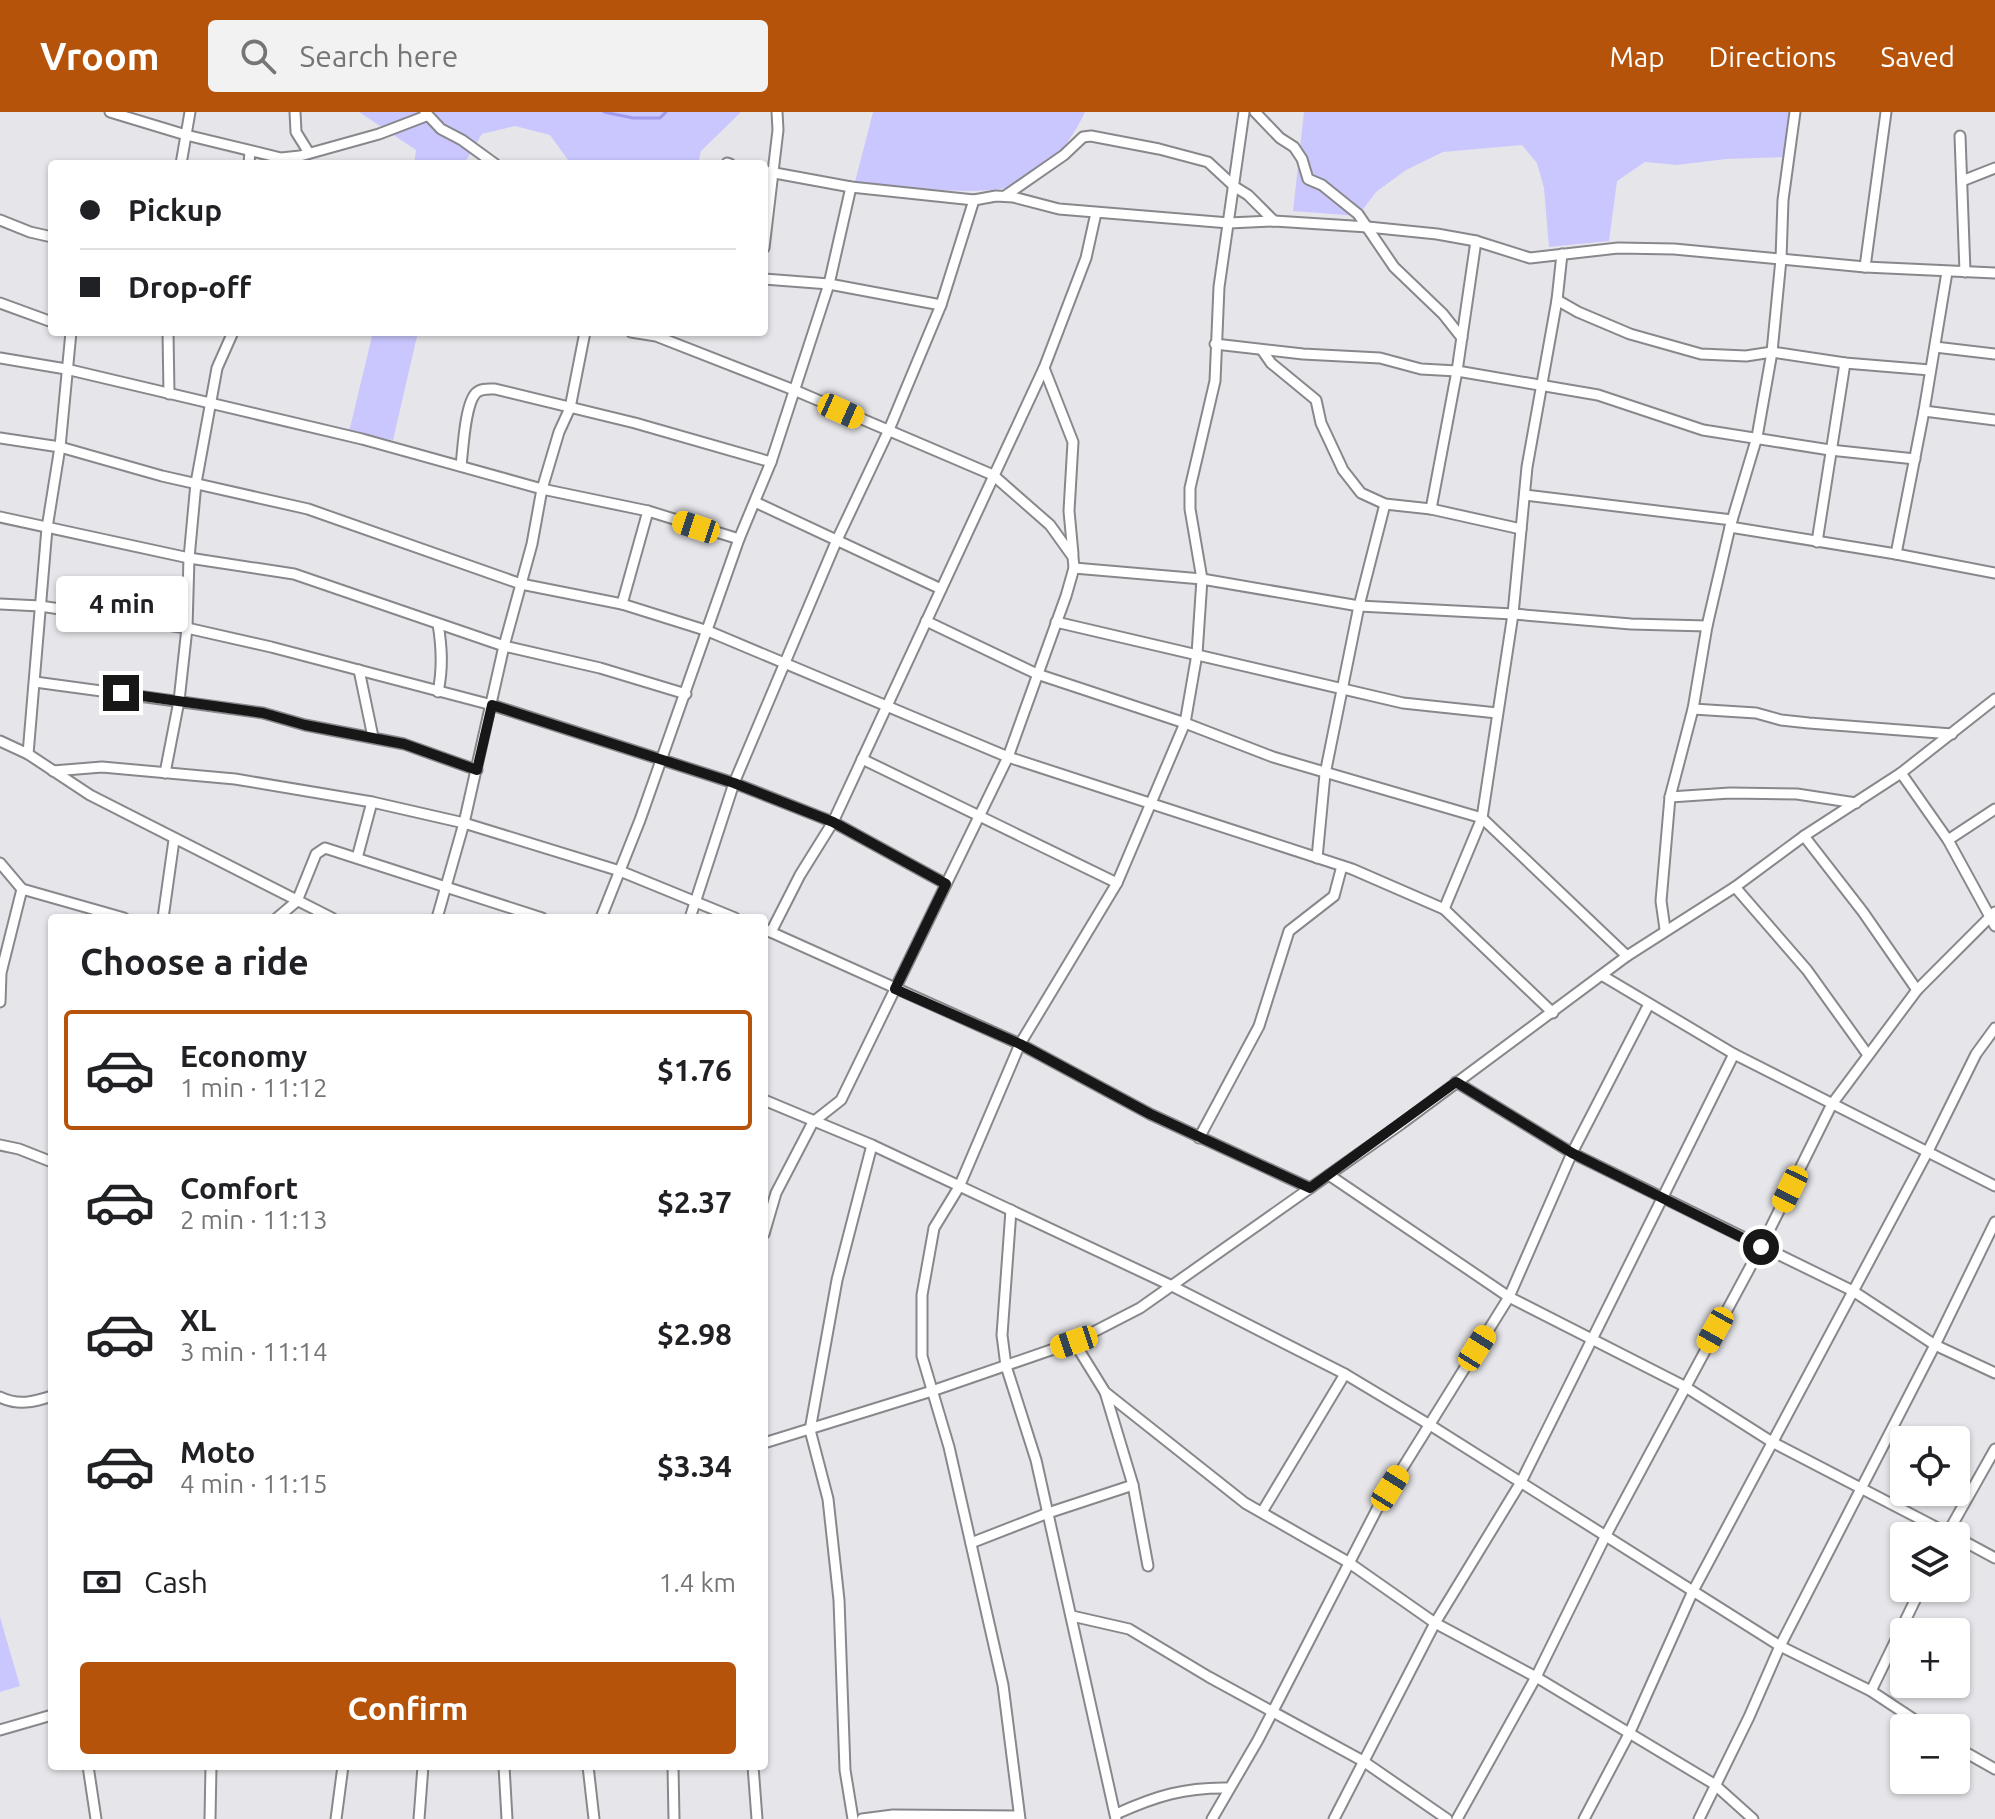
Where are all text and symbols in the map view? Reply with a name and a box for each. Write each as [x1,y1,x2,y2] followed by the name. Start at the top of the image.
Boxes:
[208,20,768,92] search box
[236,34,280,78] icon: search
[40,35,160,77] text: Vroom
[300,39,458,73] text: Search here
[1609,41,1665,72] text: Map
[1709,41,1836,72] text: Directions
[1880,41,1955,72] text: Saved
[128,193,222,227] text: Pickup
[128,270,251,304] text: Drop-off
[814,390,868,432] car
[669,508,723,546] car
[55,577,187,633] callout: 4 min
[89,589,155,618] text: 4 min
[103,675,139,711] route end
[80,941,309,982] text: Choose a ride
[84,1034,156,1106] icon: car
[180,1039,307,1073] text: Economy
[657,1053,732,1087] text: $1.76
[180,1073,328,1102] text: 1 min · 11:12
[1769,1162,1811,1216] car
[84,1166,156,1238] icon: car
[180,1171,298,1205] text: Comfort
[657,1185,732,1219] text: $2.37
[180,1205,328,1234] text: 2 min · 11:13
[1743,1229,1779,1265] route start
[84,1298,156,1370] icon: car
[180,1303,216,1337] text: XL
[1693,1303,1737,1357] car
[657,1317,732,1351] text: $2.98
[1454,1321,1500,1375] car
[1047,1323,1101,1361] car
[180,1337,328,1366] text: 3 min · 11:14
[1890,1426,1970,1794] map controls
[1890,1426,1970,1506] button: locate
[84,1430,156,1502] icon: car
[180,1435,255,1469] text: Moto
[657,1449,732,1483] text: $3.34
[1367,1461,1413,1515] car
[180,1469,328,1498] text: 4 min · 11:15
[1890,1522,1970,1602] button: layers
[80,1560,124,1604] icon: cash
[144,1565,208,1599] text: Cash
[659,1568,736,1597] text: 1.4 km
[1890,1618,1970,1698] button: +
[80,1662,736,1754] button: Confirm
[1890,1714,1970,1794] button: −

